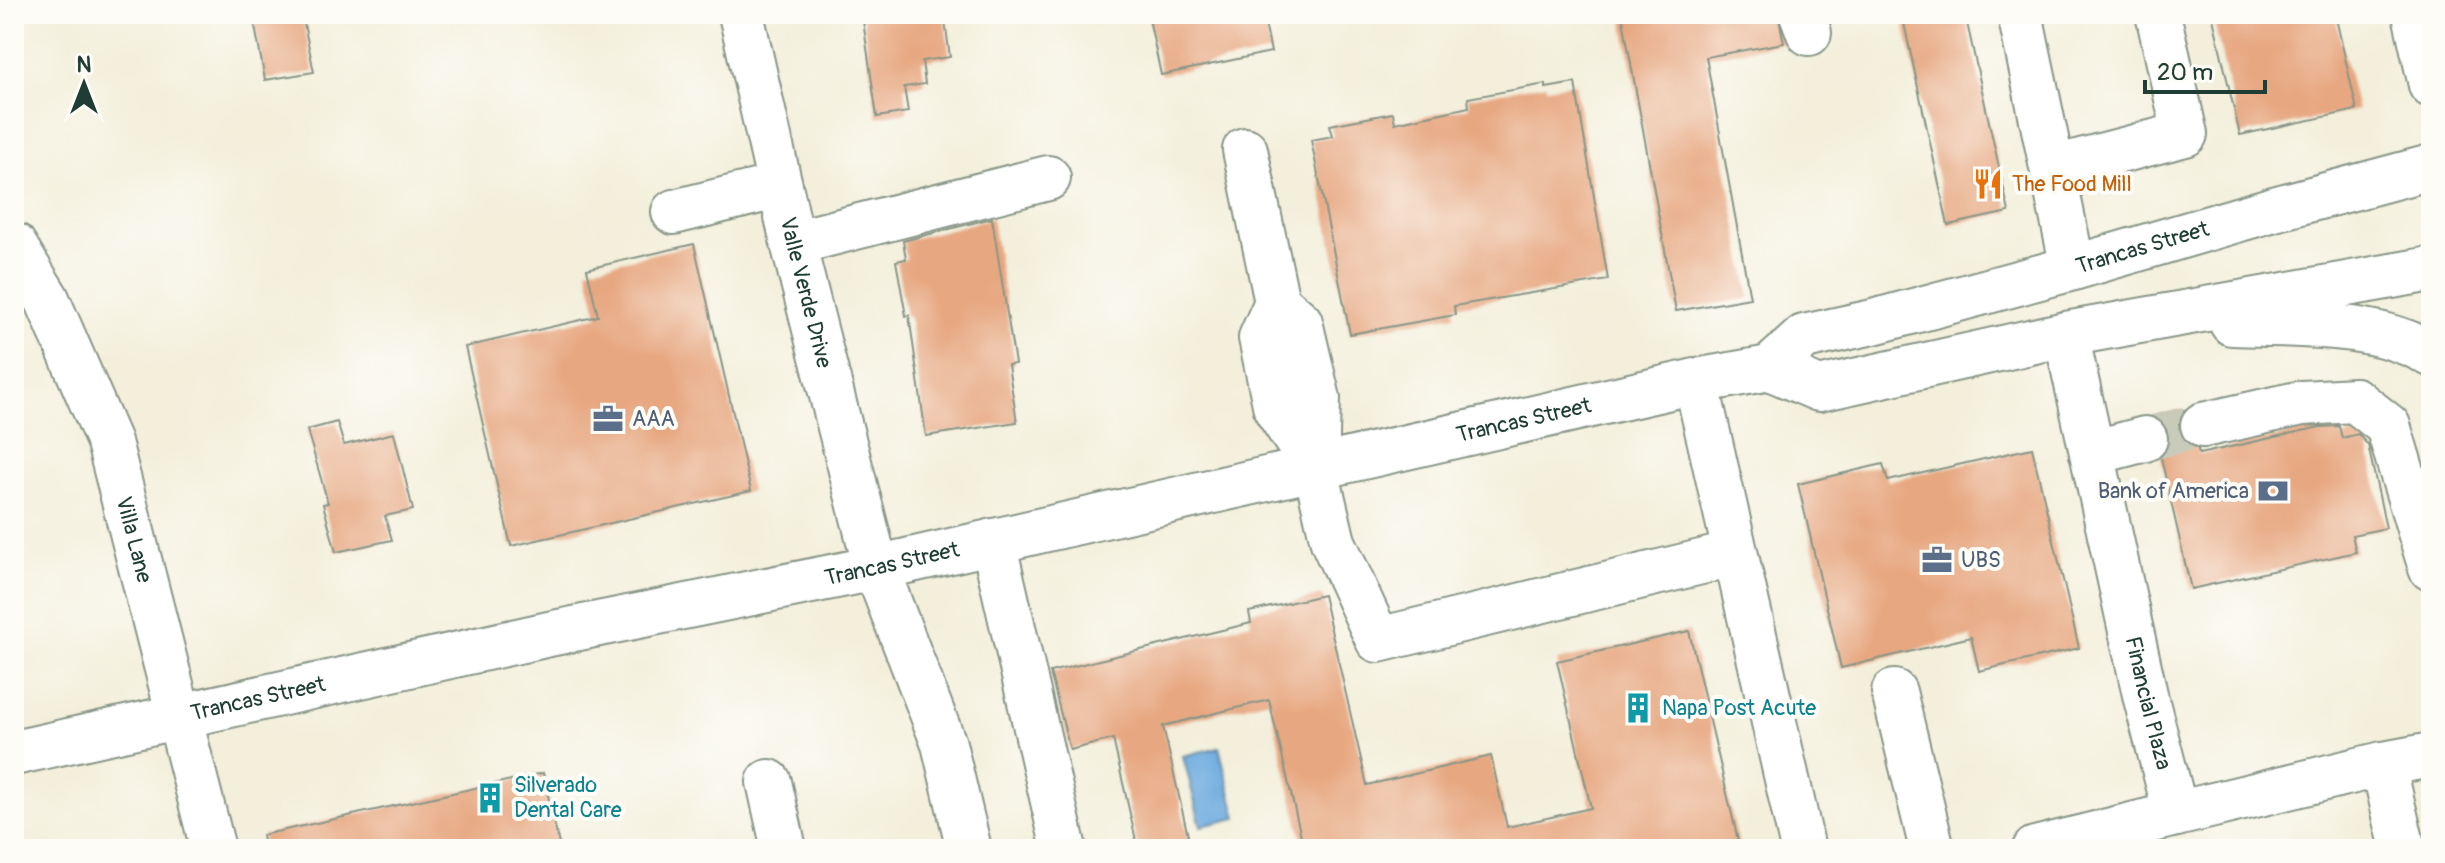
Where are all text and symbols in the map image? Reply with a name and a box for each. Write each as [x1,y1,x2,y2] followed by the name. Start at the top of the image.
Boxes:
[44,44,124,124] north arrow
[2145,44,2265,94] scale bar
[77,51,92,79] text: N
[2157,58,2213,87] text: 20 m
[1971,167,2005,201] restaurant icon: The Food Mill
[2012,170,2132,198] place label: The Food Mill
[774,214,838,371] street label: Valle Verde Drive
[2073,215,2212,280] street label: Trancas Street
[1454,391,1594,449] street label: Trancas Street
[591,402,625,436] office icon: AAA
[632,405,675,433] place label: AAA
[2256,474,2290,508] bank icon: Bank of America
[2098,477,2249,505] place label: Bank of America
[110,494,158,586] street label: Villa Lane
[822,535,962,592] street label: Trancas Street
[1920,543,1954,577] office icon: UBS
[1961,546,2001,574] place label: UBS
[2119,634,2178,773] street label: Financial Plaza
[188,670,328,727] street label: Trancas Street
[1621,691,1655,725] building icon: Napa Post Acute
[1662,694,1816,722] place label: Napa Post Acute
[514,771,622,824] place label: Silverado Dental Care
[473,781,507,815] building icon: Silverado Dental Care

